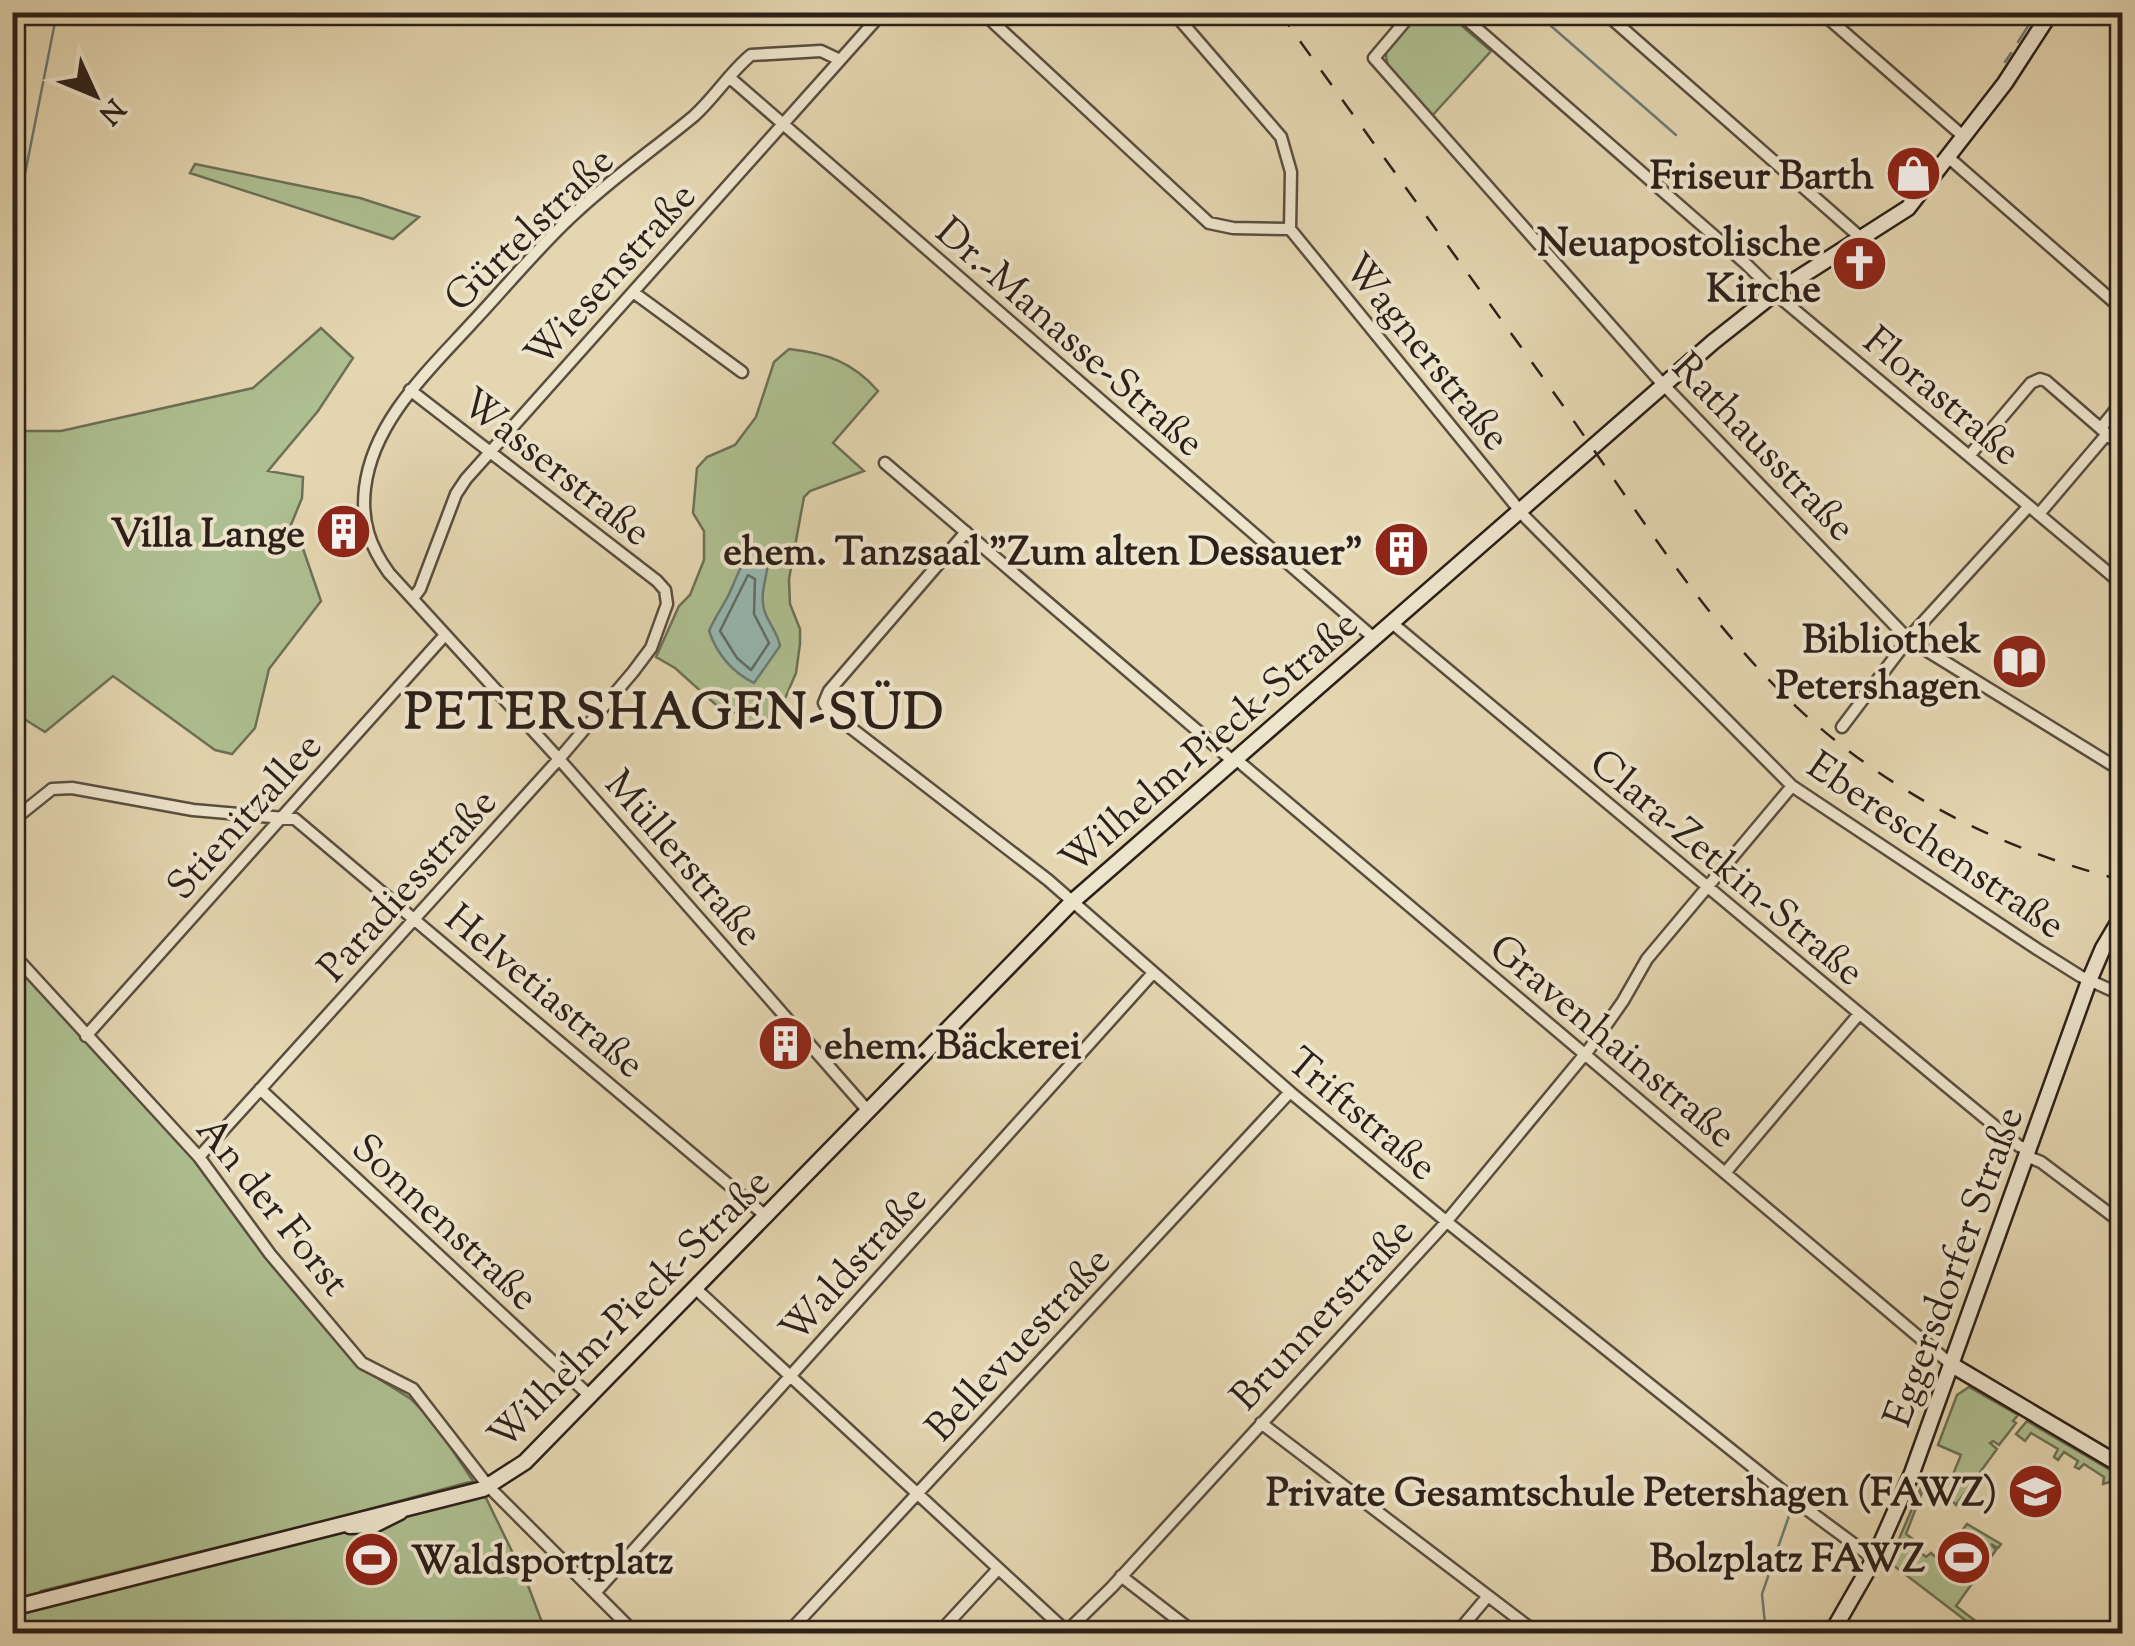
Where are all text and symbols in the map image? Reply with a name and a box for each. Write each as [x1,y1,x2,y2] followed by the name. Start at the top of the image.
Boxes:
[45,45,145,145] north arrow
[89,88,133,132] text: N
[433,136,629,327] street label: Gürtelstraße
[1883,144,1943,204] shop icon: Friseur Barth
[1650,150,1875,207] place label: Friseur Barth
[513,172,711,382] street label: Wiesenstraße
[921,206,1215,472] street label: Dr.-Manasse-Straße
[1537,217,1821,320] place label: Neuapostolische Kirche
[1830,234,1890,294] church icon: Neuapostolische Kirche
[1327,243,1522,465] street label: Wagnerstraße
[1849,315,2032,482] street label: Florastraße
[1657,342,1867,556] street label: Rathausstraße
[447,377,662,562] street label: Wasserstraße
[314,502,374,562] building icon: Villa Lange
[111,508,305,565] place label: Villa Lange
[1372,520,1432,580] building icon: ehem. Tanzsaal "Zum alten Dessauer"
[723,526,1363,583] place label: ehem. Tanzsaal "Zum alten Dessauer"
[1049,599,1373,890] street label: Wilhelm-Pieck-Straße
[1776,614,1981,717] place label: Bibliothek Petershagen
[1990,631,2050,691] library icon: Bibliothek Petershagen
[404,680,946,752] district label: PETERSHAGEN-SÜD
[155,721,337,915] street label: Stienitzallee
[1575,737,1875,1002] street label: Clara-Zetkin-Straße
[1794,740,2075,955] street label: Ebereschenstraße
[589,759,774,961] street label: Müllerstraße
[307,777,512,997] street label: Paradiesstraße
[431,893,655,1094] street label: Helvetiastraße
[1475,923,1747,1164] street label: Gravenhainstraße
[755,1014,815,1074] building icon: ehem. Bäckerei
[824,1020,1082,1077] place label: ehem. Bäckerei
[1272,1036,1448,1196] street label: Triftstraße
[1872,1099,2041,1436] street label: Eggersdorfer Straße
[180,1106,361,1310] street label: An der Forst
[337,1122,549,1326] street label: Sonnenstraße
[477,1157,785,1465] street label: Wilhelm-Pieck-Straße
[768,1174,942,1358] street label: Waldstraße
[1219,1207,1429,1426] street label: Brunnerstraße
[915,1236,1126,1456] street label: Bellevuestraße
[2006,1461,2066,1521] school or university icon: Private Gesamtschule Petershagen (FAWZ)
[1266,1467,1997,1524] place label: Private Gesamtschule Petershagen (FAWZ)
[1934,1527,1994,1587] sports icon: Bolzplatz FAWZ
[342,1529,402,1589] sports icon: Waldsportplatz
[1650,1533,1925,1590] place label: Bolzplatz FAWZ
[411,1535,673,1592] place label: Waldsportplatz

